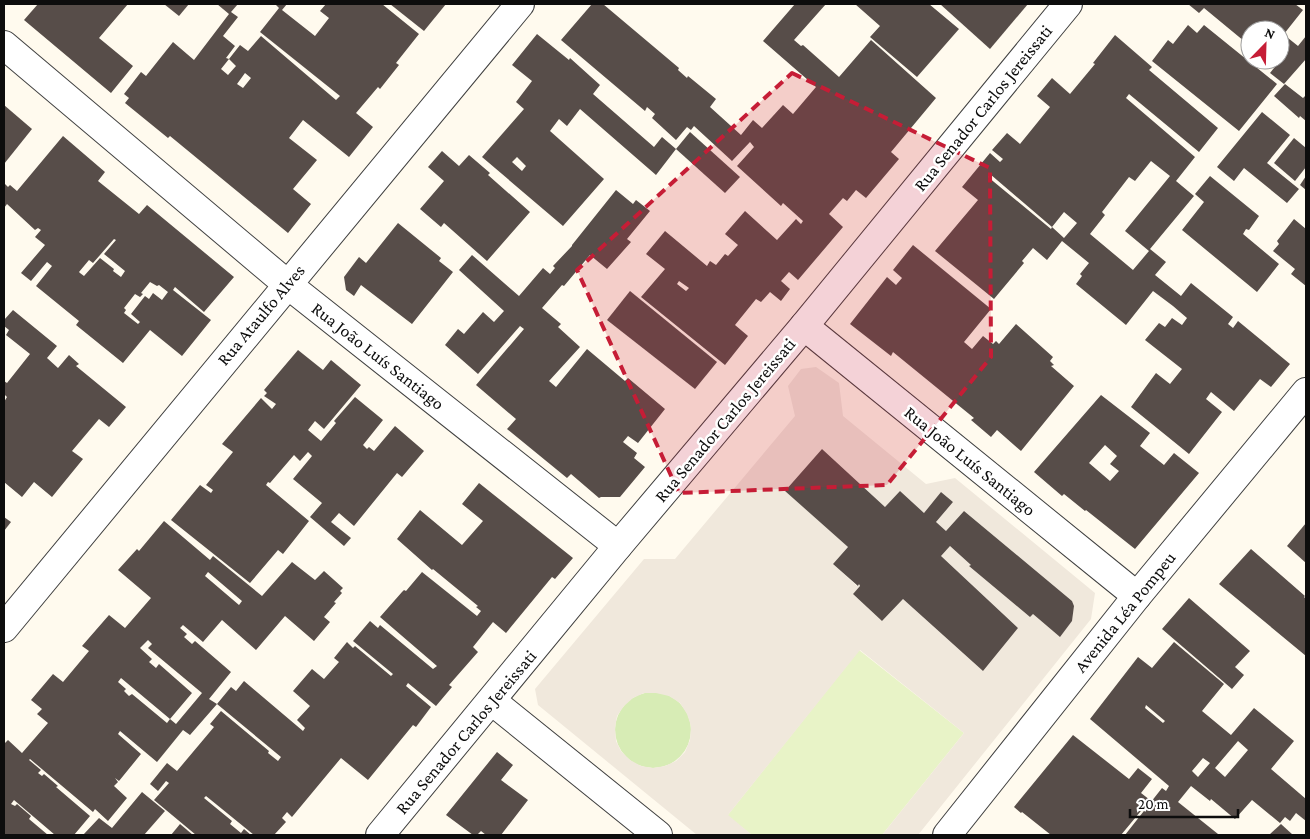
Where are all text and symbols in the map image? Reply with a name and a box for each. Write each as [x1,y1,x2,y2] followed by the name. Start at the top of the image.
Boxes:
[1240,20,1290,70] north arrow
[910,21,1056,195] street label: Rua Senador Carlos Jereissati
[1263,24,1278,42] text: N
[213,261,309,369] street label: Rua Ataulfo Alves
[308,298,448,414] street label: Rua João Luís Santiago
[651,334,800,506] street label: Rua Senador Carlos Jereissati
[901,402,1039,520] street label: Rua João Luís Santiago
[1070,547,1180,676] street label: Avenida Léa Pompeu
[392,646,541,818] street label: Rua Senador Carlos Jereissati
[1130,786,1238,818] scale bar
[1138,796,1169,812] text: 20 m

